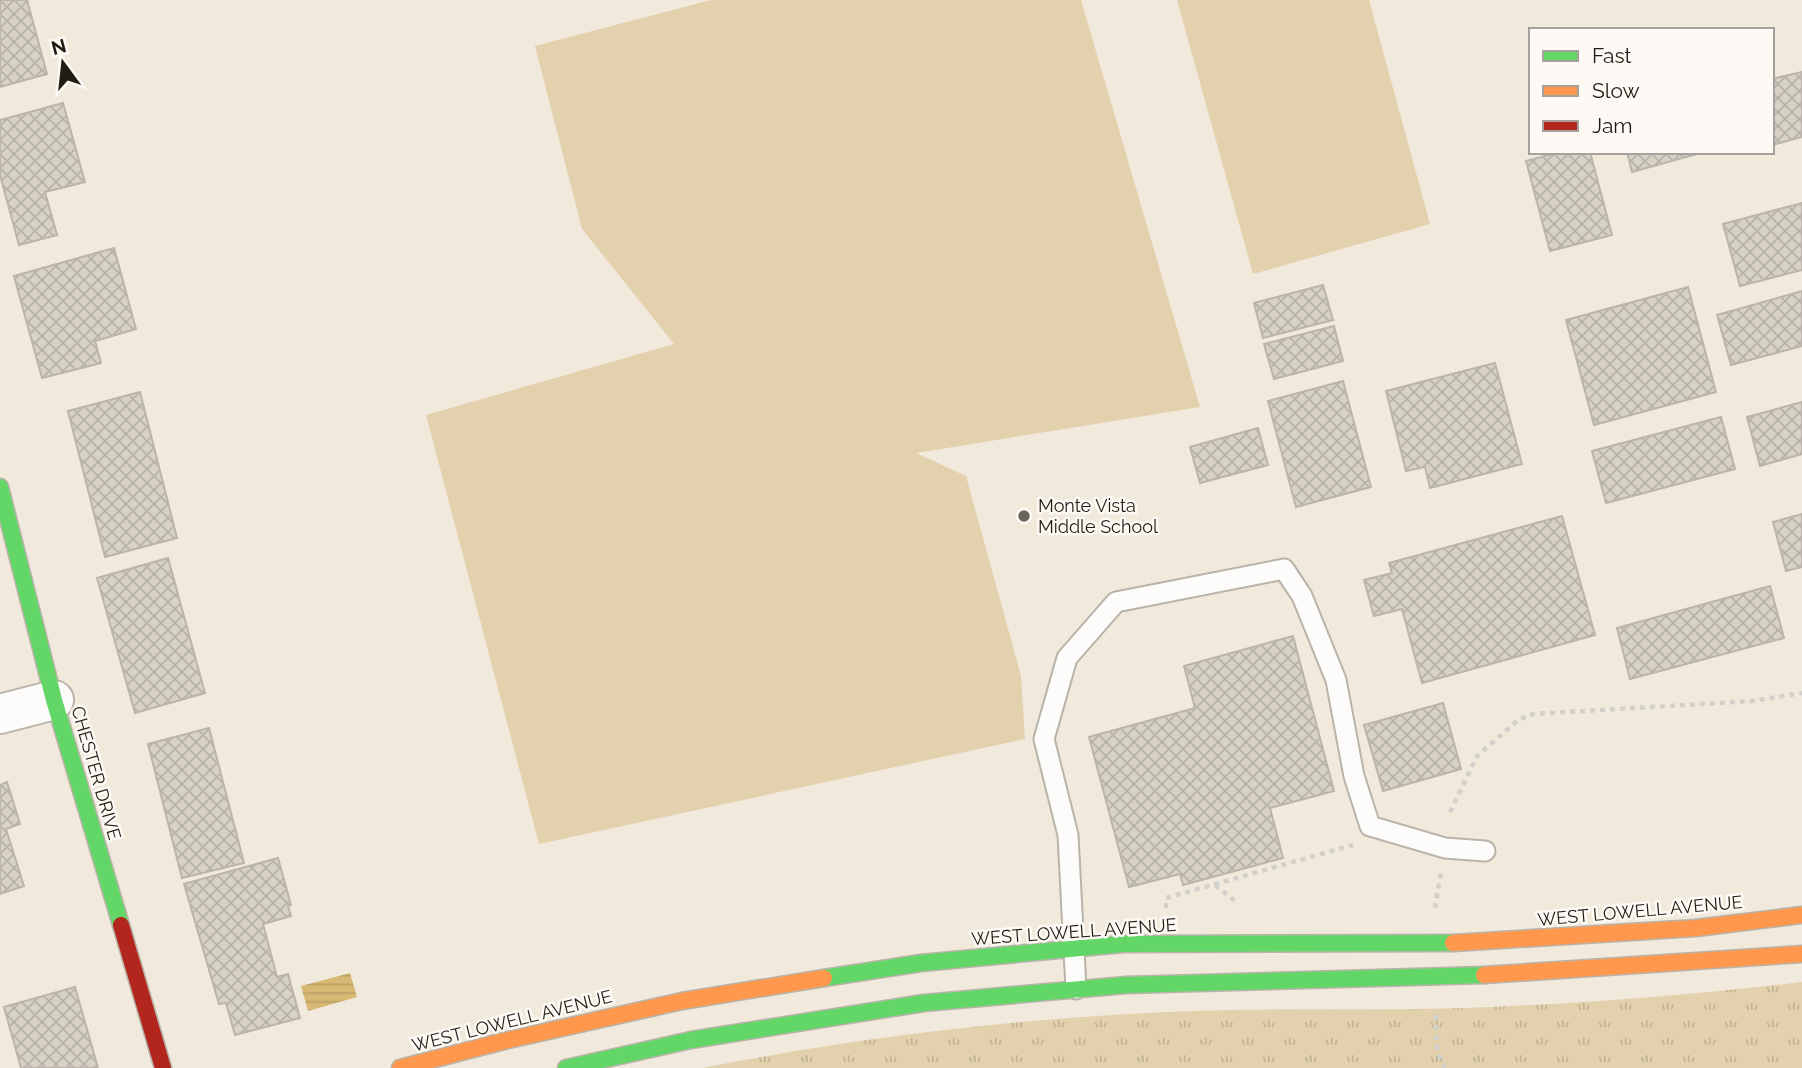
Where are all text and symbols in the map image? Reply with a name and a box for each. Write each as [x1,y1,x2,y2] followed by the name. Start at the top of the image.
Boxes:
[28,28,98,98] north arrow
[1529,28,1774,154] legend
[49,34,68,59] text: N
[1592,43,1632,68] text: Fast
[1592,78,1640,103] text: Slow
[1592,113,1633,138] text: Jam
[1038,495,1158,537] place label: Monte Vista Middle School
[1016,508,1032,524] marker: Monte Vista Middle School
[67,704,126,842] street label: CHESTER DRIVE
[1537,891,1743,930] street label: WEST LOWELL AVENUE
[971,914,1177,949] street label: WEST LOWELL AVENUE
[410,985,614,1056] street label: WEST LOWELL AVENUE

